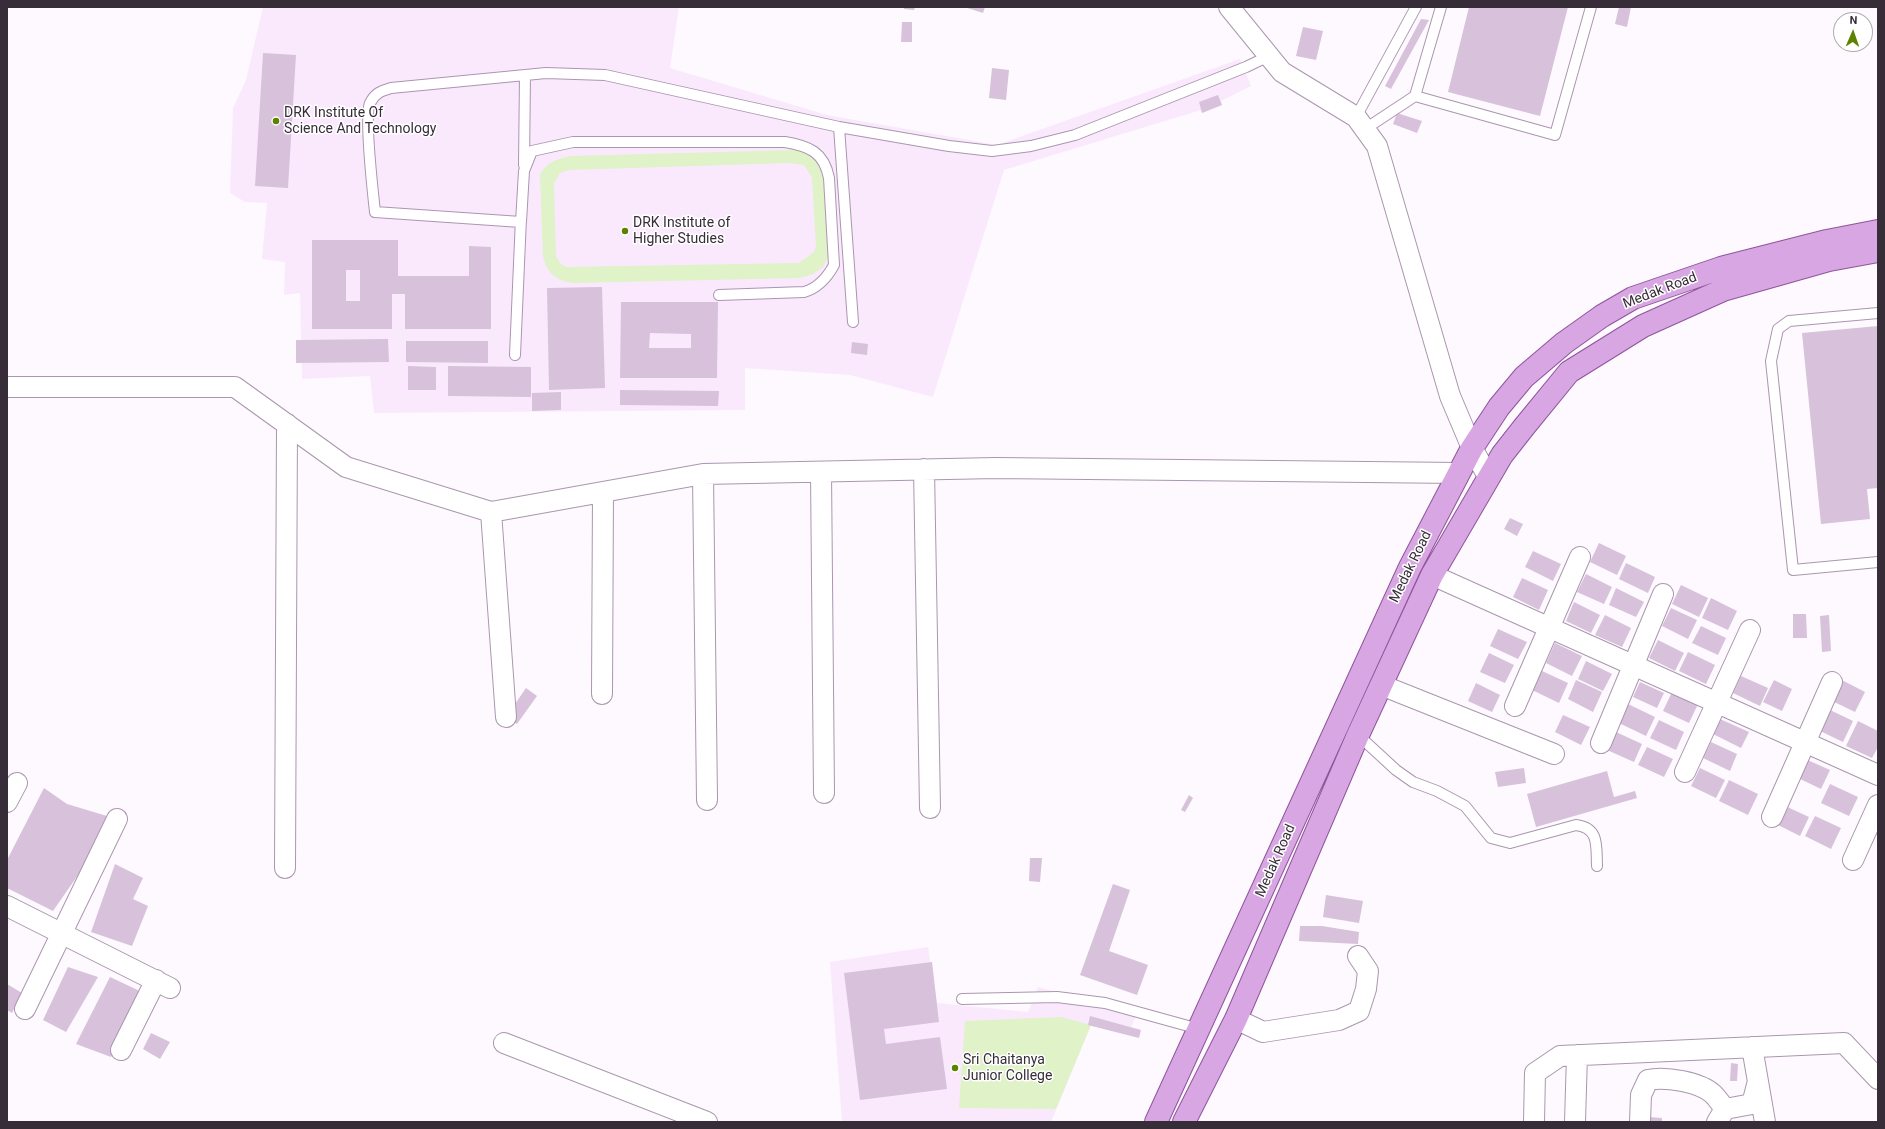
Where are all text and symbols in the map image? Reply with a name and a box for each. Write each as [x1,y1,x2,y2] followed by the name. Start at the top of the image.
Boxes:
[1833,12,1873,52] north arrow
[1849,14,1858,27] text: N
[284,105,436,138] place label: DRK Institute Of Science And Technology
[271,116,281,126] marker: DRK Institute Of Science And Technology
[633,215,730,248] place label: DRK Institute of Higher Studies
[620,226,630,236] marker: DRK Institute of Higher Studies
[1621,269,1699,313] street label: Medak Road
[1386,528,1436,606] street label: Medak Road
[1252,822,1300,900] street label: Medak Road
[963,1052,1052,1084] place label: Sri Chaitanya Junior College
[950,1063,960,1073] marker: Sri Chaitanya Junior College

